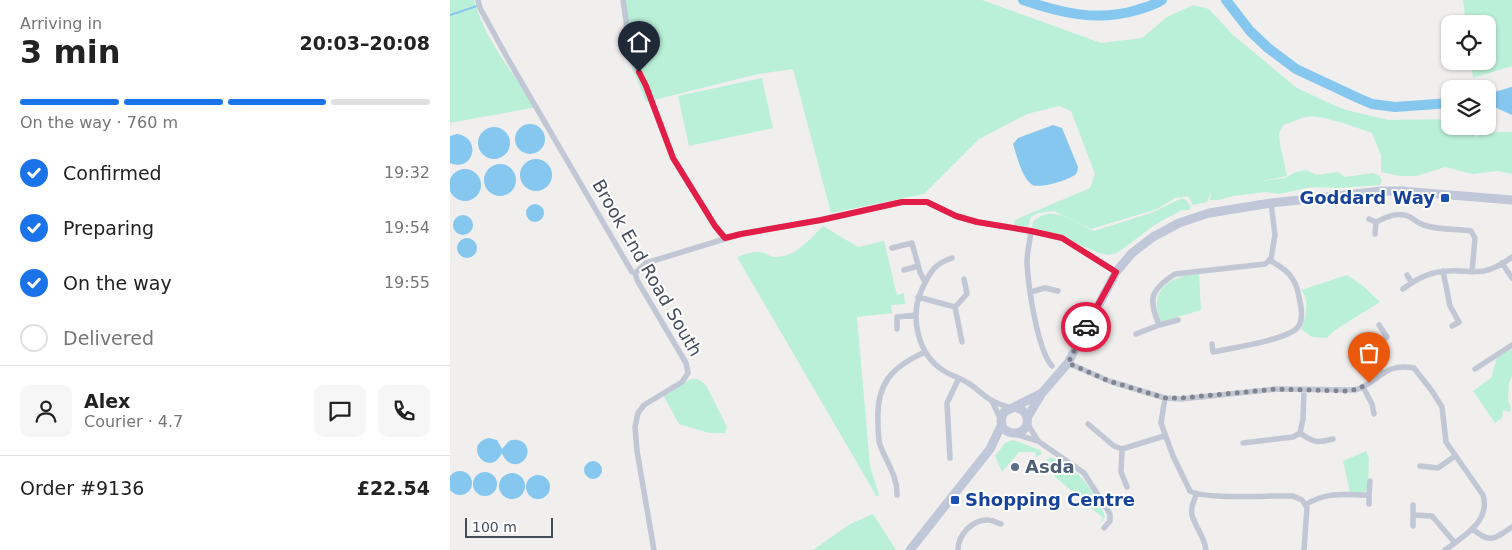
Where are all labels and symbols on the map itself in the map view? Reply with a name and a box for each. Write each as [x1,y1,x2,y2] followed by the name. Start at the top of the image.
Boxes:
[618,21,660,72] pin
[588,176,707,360] street label: Brook End Road South
[1299,187,1435,208] place label: Goddard Way
[1439,192,1451,204] marker: Goddard Way
[1061,302,1111,352] courier
[1348,332,1390,383] pin
[1025,456,1075,477] place label: Asda
[1009,461,1021,473] marker: Asda
[965,489,1135,510] place label: Shopping Centre
[949,494,961,506] marker: Shopping Centre
[465,515,552,538] scale bar

